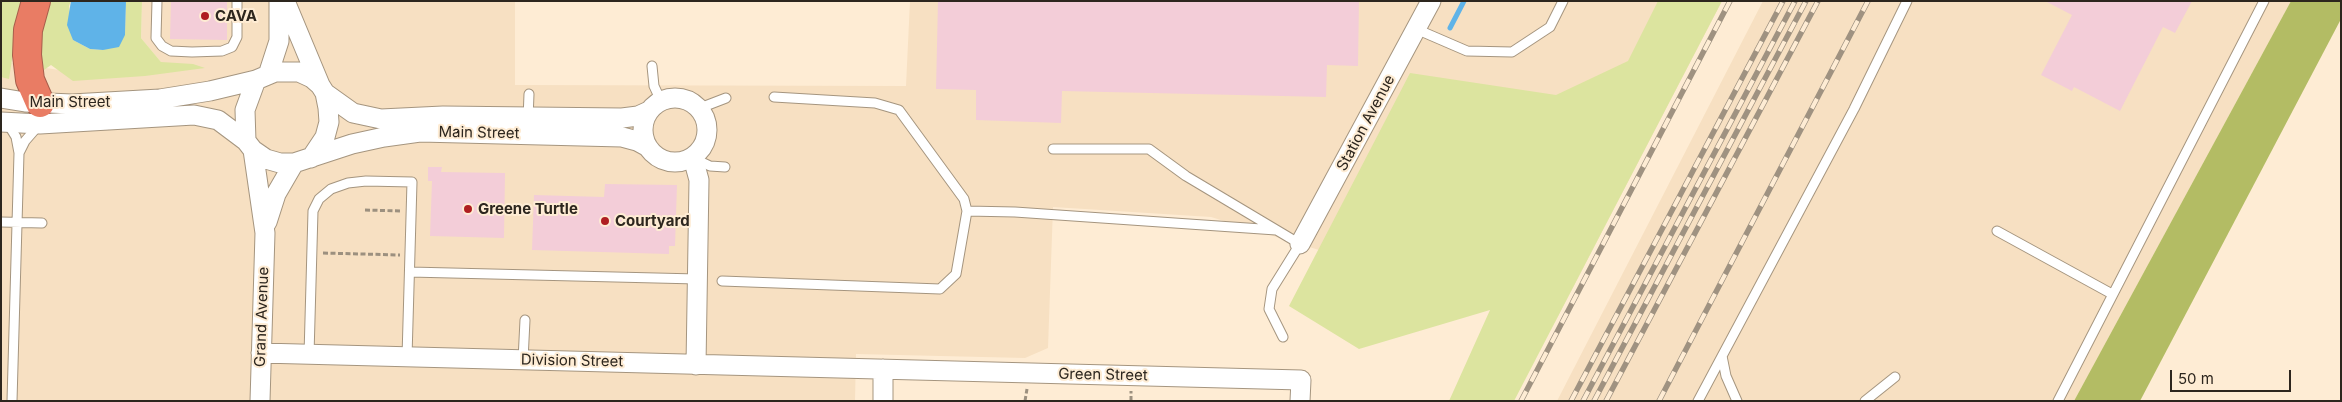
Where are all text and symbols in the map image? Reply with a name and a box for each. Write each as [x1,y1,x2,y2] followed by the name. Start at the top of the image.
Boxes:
[215,7,257,25] place label: CAVA
[199,10,211,22] marker: CAVA
[1333,72,1399,174] street label: Station Avenue
[29,93,111,111] street label: Main Street
[438,123,520,143] street label: Main Street
[478,200,578,218] place label: Greene Turtle
[462,203,474,215] marker: Greene Turtle
[615,212,690,230] place label: Courtyard
[599,215,611,227] marker: Courtyard
[251,267,273,367] street label: Grand Avenue
[521,351,623,371] street label: Division Street
[2172,360,2293,392] scale bar
[1058,365,1148,385] street label: Green Street
[2178,369,2214,388] text: 50 m

